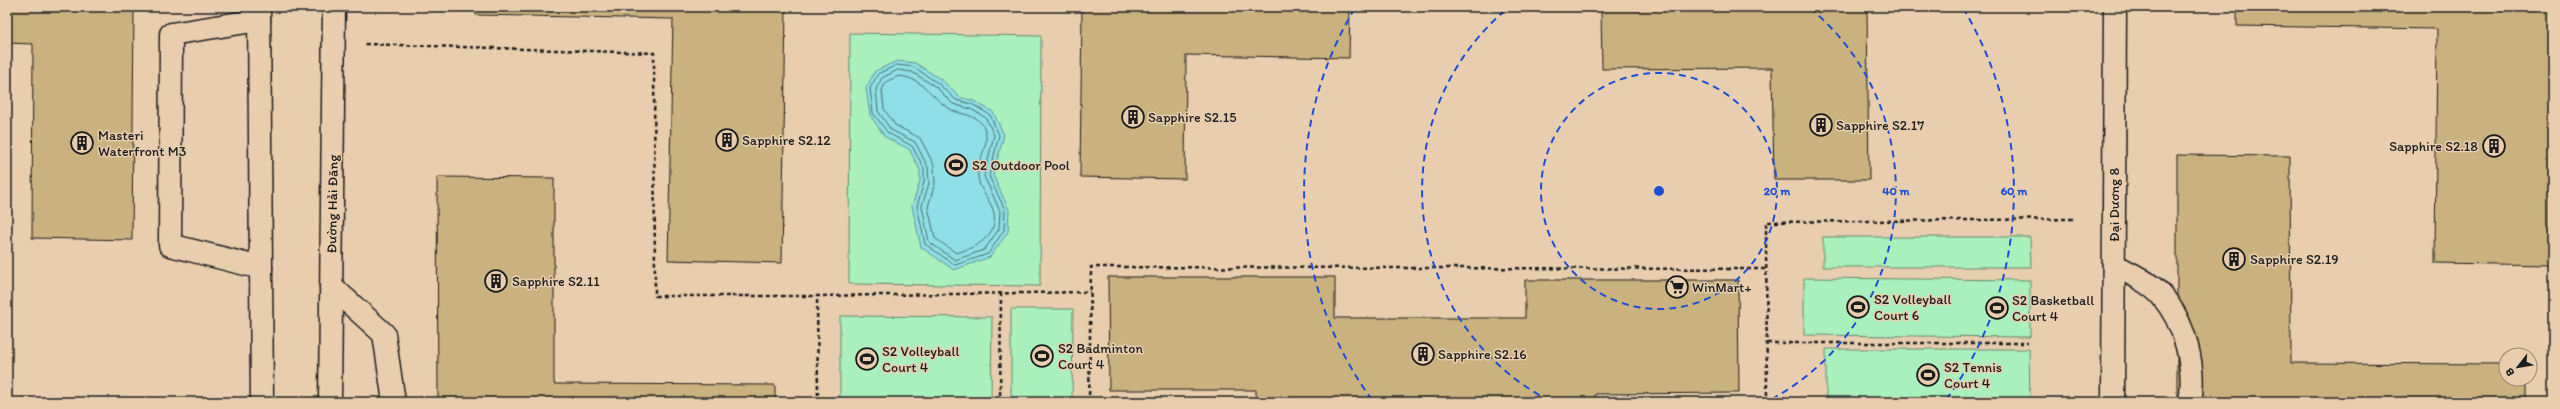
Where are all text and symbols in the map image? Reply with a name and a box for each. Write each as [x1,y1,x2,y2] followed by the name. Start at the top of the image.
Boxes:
[1120,104,1146,130] building icon: Sapphire S2.15
[1148,109,1236,126] place label: Sapphire S2.15
[1808,112,1834,138] building icon: Sapphire S2.17
[1836,117,1924,134] place label: Sapphire S2.17
[98,127,187,160] place label: Masteri Waterfront M3
[714,127,740,153] building icon: Sapphire S2.12
[69,130,95,156] building icon: Masteri Waterfront M3
[742,132,831,149] place label: Sapphire S2.12
[2481,133,2507,159] building icon: Sapphire S2.18
[2389,138,2478,155] place label: Sapphire S2.18
[943,152,969,178] sports icon: S2 Outdoor Pool
[323,154,342,253] street label: Đường Hải Đăng
[972,157,1070,174] place label: S2 Outdoor Pool
[2106,168,2123,242] street label: Đại Dương 8
[1652,184,1666,198] centre of rings
[1764,184,1791,198] text: 20 m
[1882,184,1911,198] text: 40 m
[2001,184,2028,198] text: 60 m
[2221,246,2247,272] building icon: Sapphire S2.19
[2250,251,2338,268] place label: Sapphire S2.19
[483,268,509,294] building icon: Sapphire S2.11
[512,273,600,290] place label: Sapphire S2.11
[1664,274,1690,300] supermarket icon: WinMart+
[1692,279,1752,296] place label: WinMart+
[1874,291,1951,324] place label: S2 Volleyball Court 6
[2012,292,2094,325] place label: S2 Basketball Court 4
[1845,294,1871,320] sports icon: S2 Volleyball Court 6
[1984,295,2010,321] sports icon: S2 Basketball Court 4
[1058,340,1143,373] place label: S2 Badminton Court 4
[1410,341,1436,367] building icon: Sapphire S2.16
[882,343,959,376] place label: S2 Volleyball Court 4
[1029,343,1055,369] sports icon: S2 Badminton Court 4
[854,346,880,372] sports icon: S2 Volleyball Court 4
[1438,346,1527,363] place label: Sapphire S2.16
[2498,347,2538,387] north arrow
[1944,359,2002,392] place label: S2 Tennis Court 4
[1915,362,1941,388] sports icon: S2 Tennis Court 4
[2502,365,2517,378] text: B

